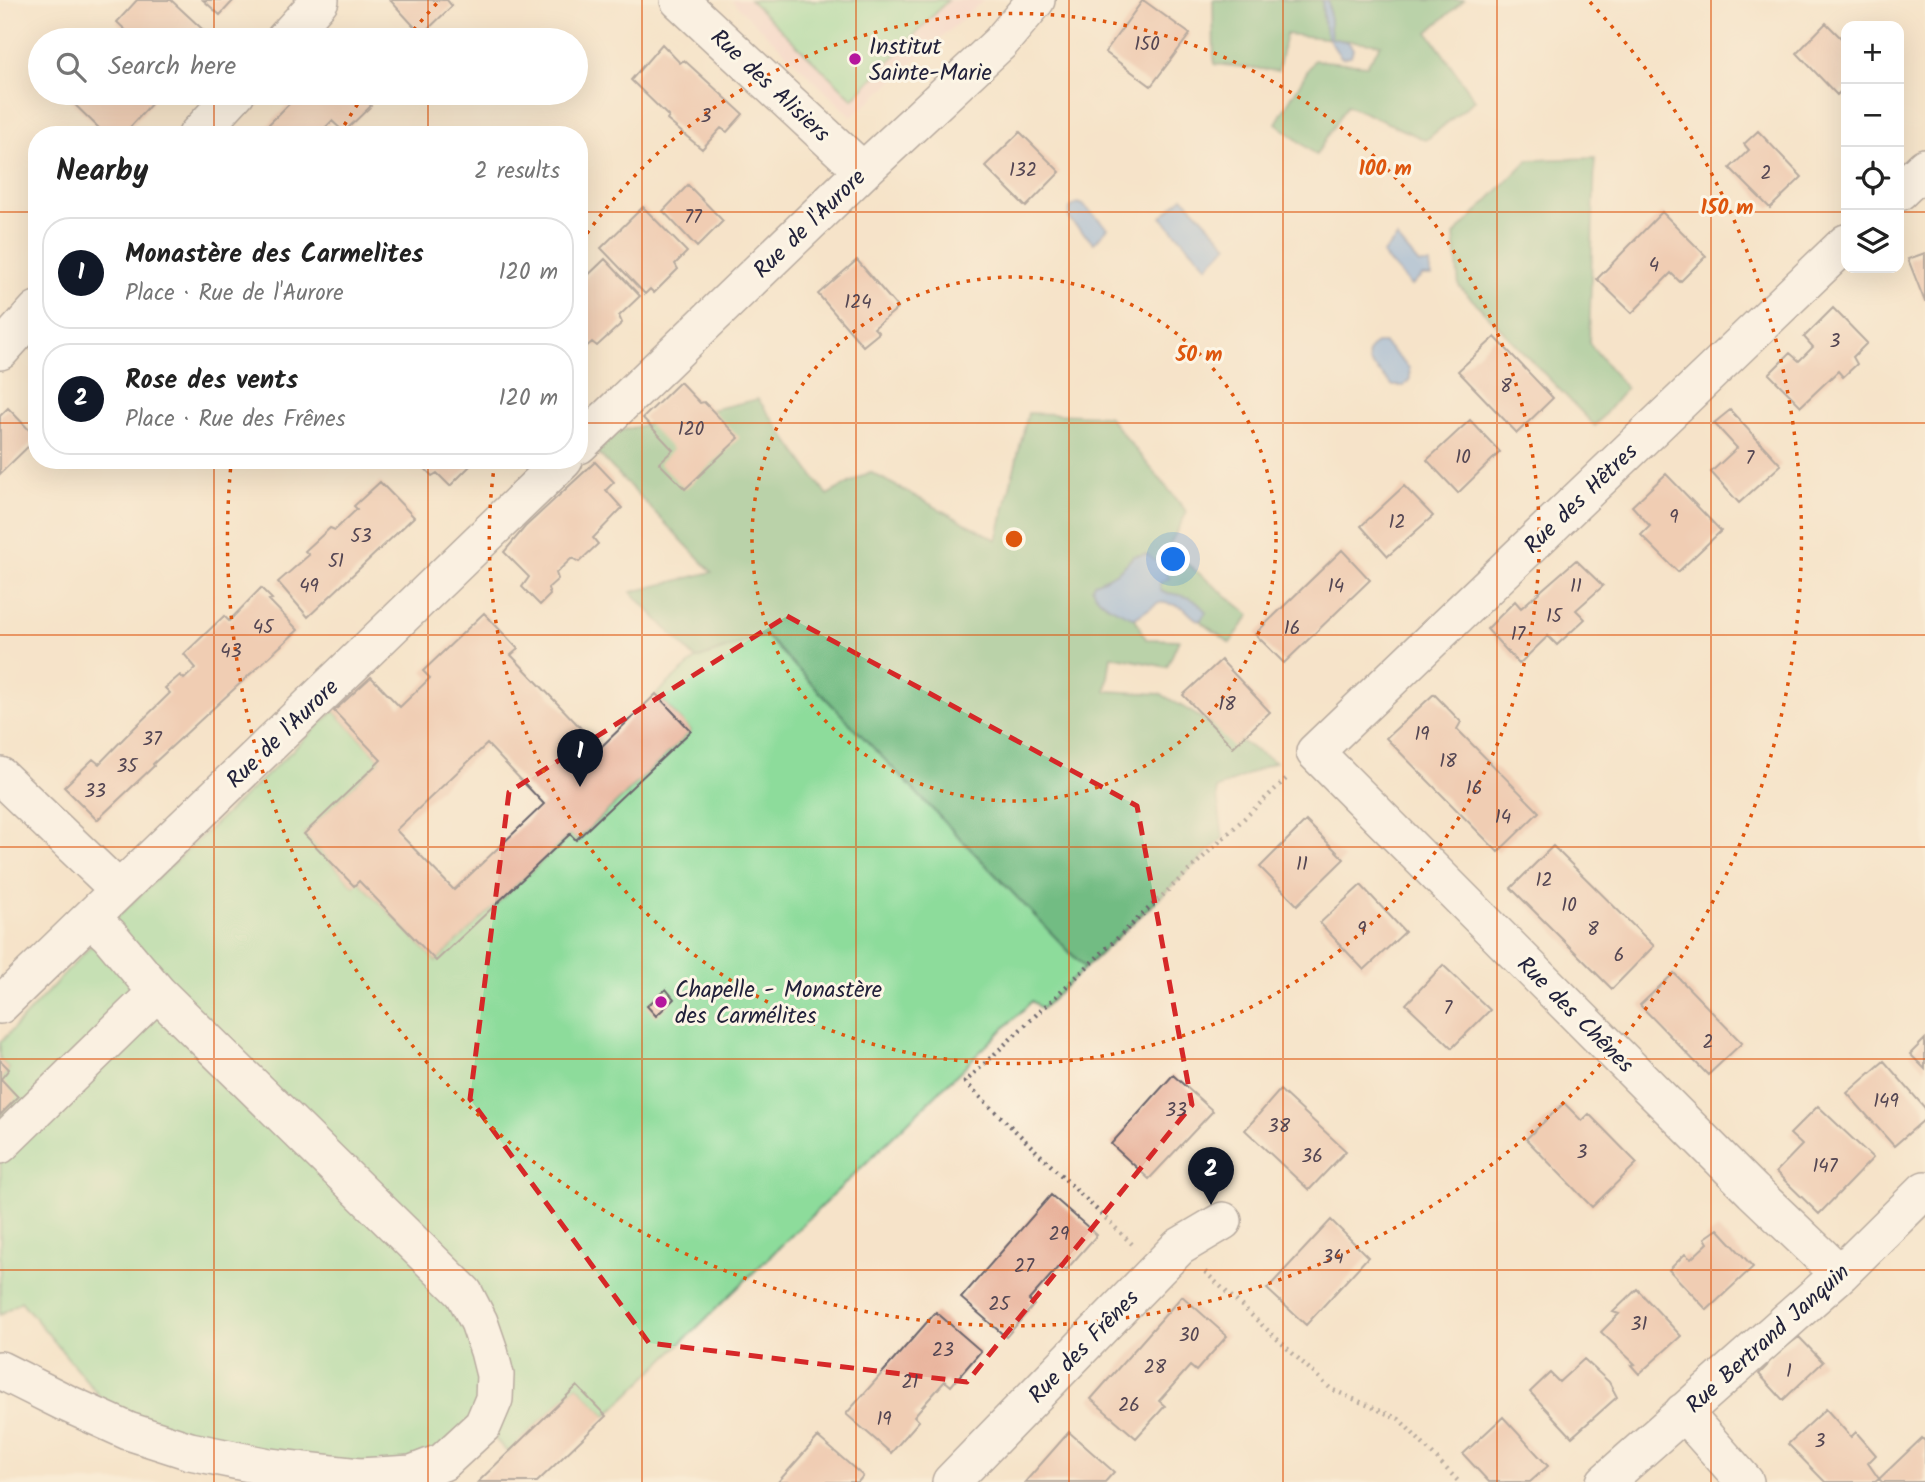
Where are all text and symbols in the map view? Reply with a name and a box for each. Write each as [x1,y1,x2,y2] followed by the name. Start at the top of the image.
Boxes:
[701,21,838,152] street label: Rue des Alisiers
[1841,21,1904,273] map controls
[1841,21,1904,84] button: +
[28,28,588,105] search box
[869,30,992,92] place label: Institut Sainte-Marie
[1134,30,1160,60] house number: 150
[108,46,236,88] text: Search here
[52,48,90,86] icon: search
[847,51,863,67] marker: Institut Sainte-Marie
[1841,84,1904,147] button: −
[701,102,712,132] house number: 3
[1841,147,1904,210] button: locate
[56,148,148,196] text: Nearby
[1358,153,1412,186] text: 100 m
[474,154,560,190] text: 2 results
[1009,156,1037,186] house number: 132
[1760,159,1772,189] house number: 2
[746,161,875,288] street label: Rue de l'Aurore
[1700,192,1754,225] text: 150 m
[684,203,703,233] house number: 77
[1841,210,1904,273] button: layers
[125,234,424,276] text: Monastère des Carmelites
[1649,251,1659,281] house number: 4
[78,255,84,291] text: 1
[498,255,558,291] text: 120 m
[125,276,344,312] text: Place · Rue de l'Aurore
[844,288,872,318] house number: 124
[1830,327,1841,357] house number: 3
[1175,339,1222,372] text: 50 m
[125,360,298,402] text: Rose des vents
[1500,372,1512,402] house number: 8
[74,381,88,417] text: 2
[498,381,558,417] text: 120 m
[125,402,345,438] text: Place · Rue des Frênes
[678,415,704,445] house number: 120
[1516,435,1647,563] street label: Rue des Hêtres
[1455,443,1471,473] house number: 10
[1746,444,1756,474] house number: 7
[1669,503,1679,533] house number: 9
[1388,508,1406,538] house number: 12
[350,522,372,552] house number: 53
[1002,527,1026,551] centre of rings
[1156,542,1190,576] your location
[328,547,344,577] house number: 51
[299,572,319,602] house number: 49
[1328,572,1344,602] house number: 14
[1570,572,1582,602] house number: 11
[1546,602,1564,632] house number: 15
[253,613,275,643] house number: 45
[1284,614,1300,644] house number: 16
[1511,620,1527,650] house number: 17
[220,637,242,667] house number: 43
[219,671,348,798] street label: Rue de l'Aurore
[1218,690,1236,720] house number: 18
[1414,720,1430,750] house number: 19
[142,725,163,755] house number: 37
[557,729,603,787] pin: 1
[1439,747,1457,777] house number: 18
[116,752,139,782] house number: 35
[1466,774,1482,804] house number: 16
[84,777,106,807] house number: 33
[1495,803,1511,833] house number: 14
[1296,850,1308,880] house number: 11
[1535,866,1553,896] house number: 12
[1561,891,1577,921] house number: 10
[1357,915,1367,945] house number: 9
[1587,915,1599,945] house number: 8
[1614,941,1624,971] house number: 6
[1508,948,1642,1083] street label: Rue des Chênes
[675,973,882,1035] place label: Chapelle - Monastère des Carmélites
[653,994,669,1010] marker: Chapelle - Monastère des Carmélites
[1444,994,1454,1024] house number: 7
[1702,1028,1714,1058] house number: 2
[1873,1087,1899,1117] house number: 149
[1165,1096,1187,1126] house number: 33
[1268,1112,1291,1142] house number: 38
[1577,1138,1588,1168] house number: 3
[1301,1142,1323,1172] house number: 36
[1188,1147,1234,1205] pin: 2
[1812,1152,1839,1182] house number: 147
[1049,1220,1069,1250] house number: 29
[1322,1243,1344,1273] house number: 34
[1014,1252,1035,1282] house number: 27
[1678,1256,1859,1423] street label: Rue Bertrand Janquin
[1020,1282,1149,1413] street label: Rue des Frênes
[988,1290,1011,1320] house number: 25
[1631,1310,1647,1340] house number: 31
[1179,1321,1199,1351] house number: 30
[932,1336,954,1366] house number: 23
[1144,1353,1167,1383] house number: 28
[1786,1357,1792,1387] house number: 1
[901,1368,919,1398] house number: 21
[1118,1391,1140,1421] house number: 26
[876,1405,892,1435] house number: 19
[1815,1427,1826,1457] house number: 3

